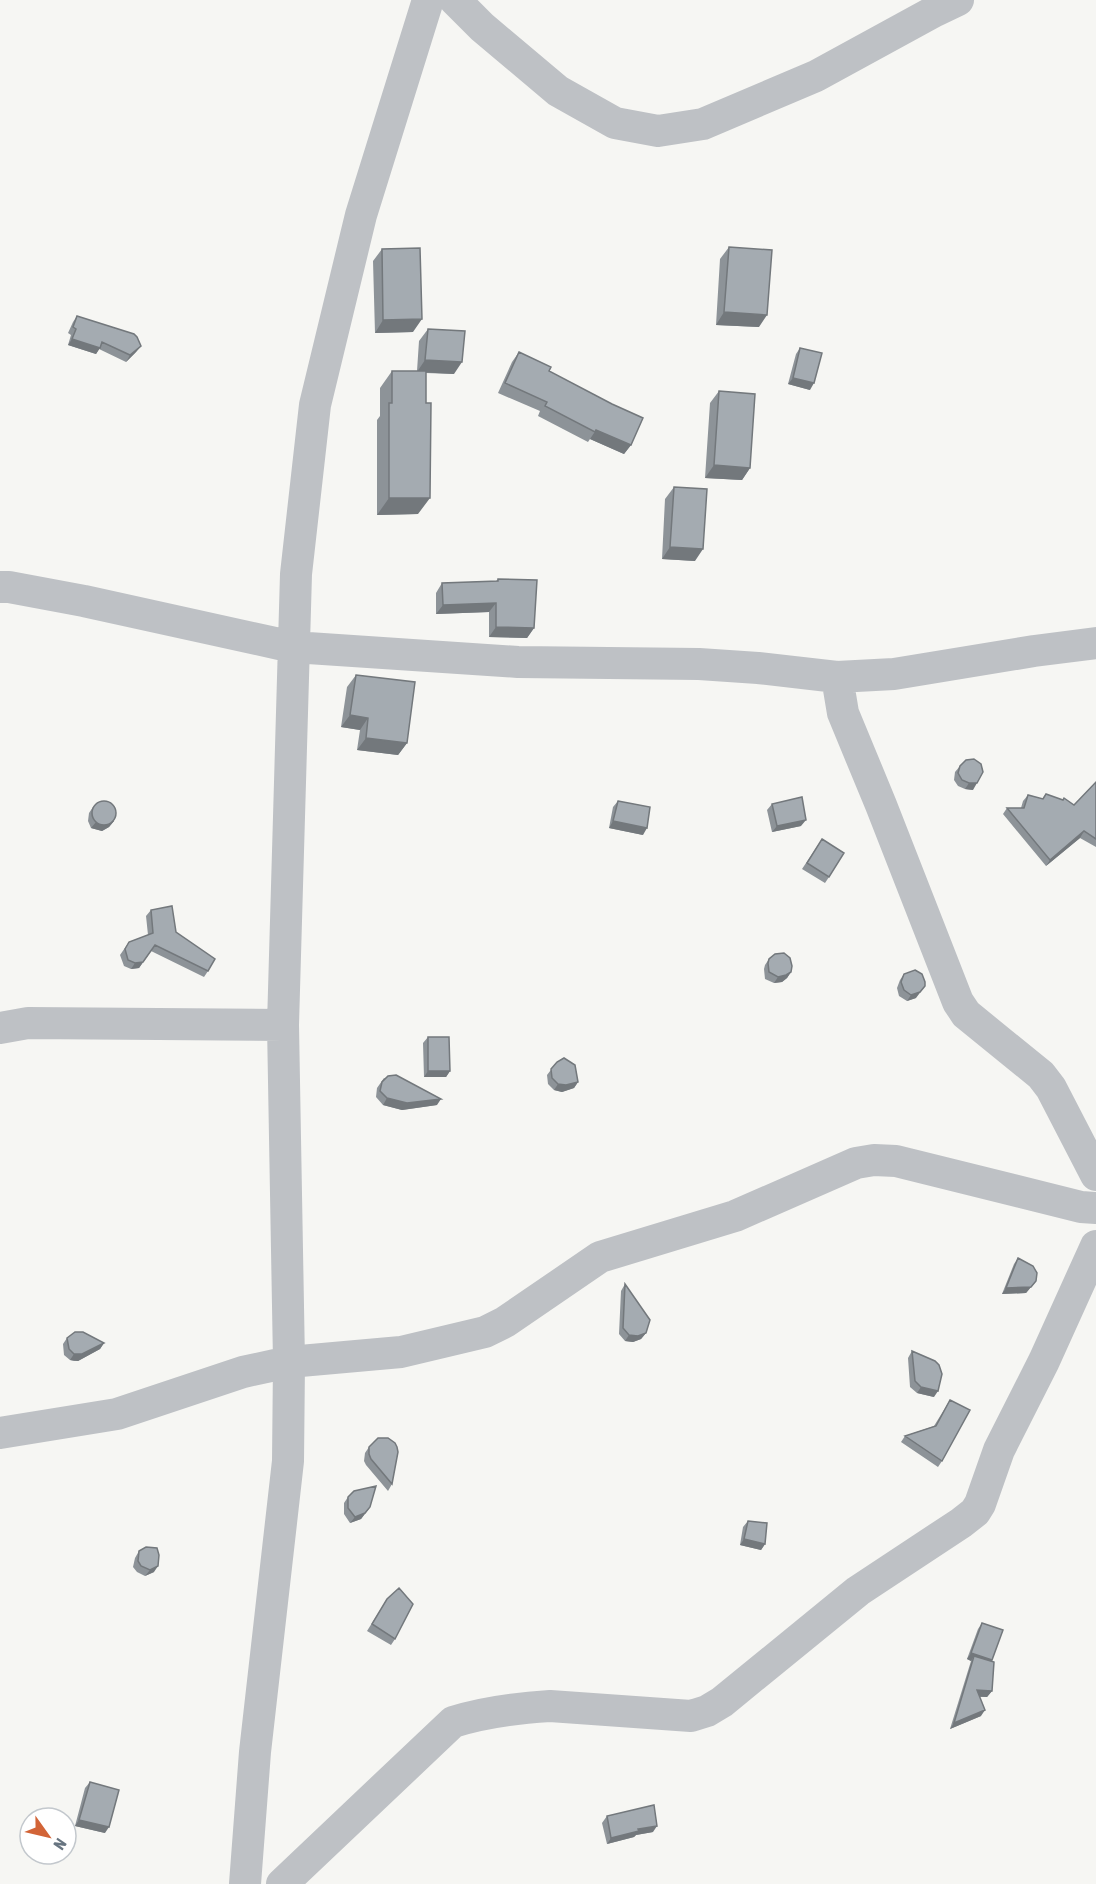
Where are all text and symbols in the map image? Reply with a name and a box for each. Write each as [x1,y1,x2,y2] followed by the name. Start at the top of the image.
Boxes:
[18,1806,78,1866] north arrow
[50,1835,71,1853] text: N

